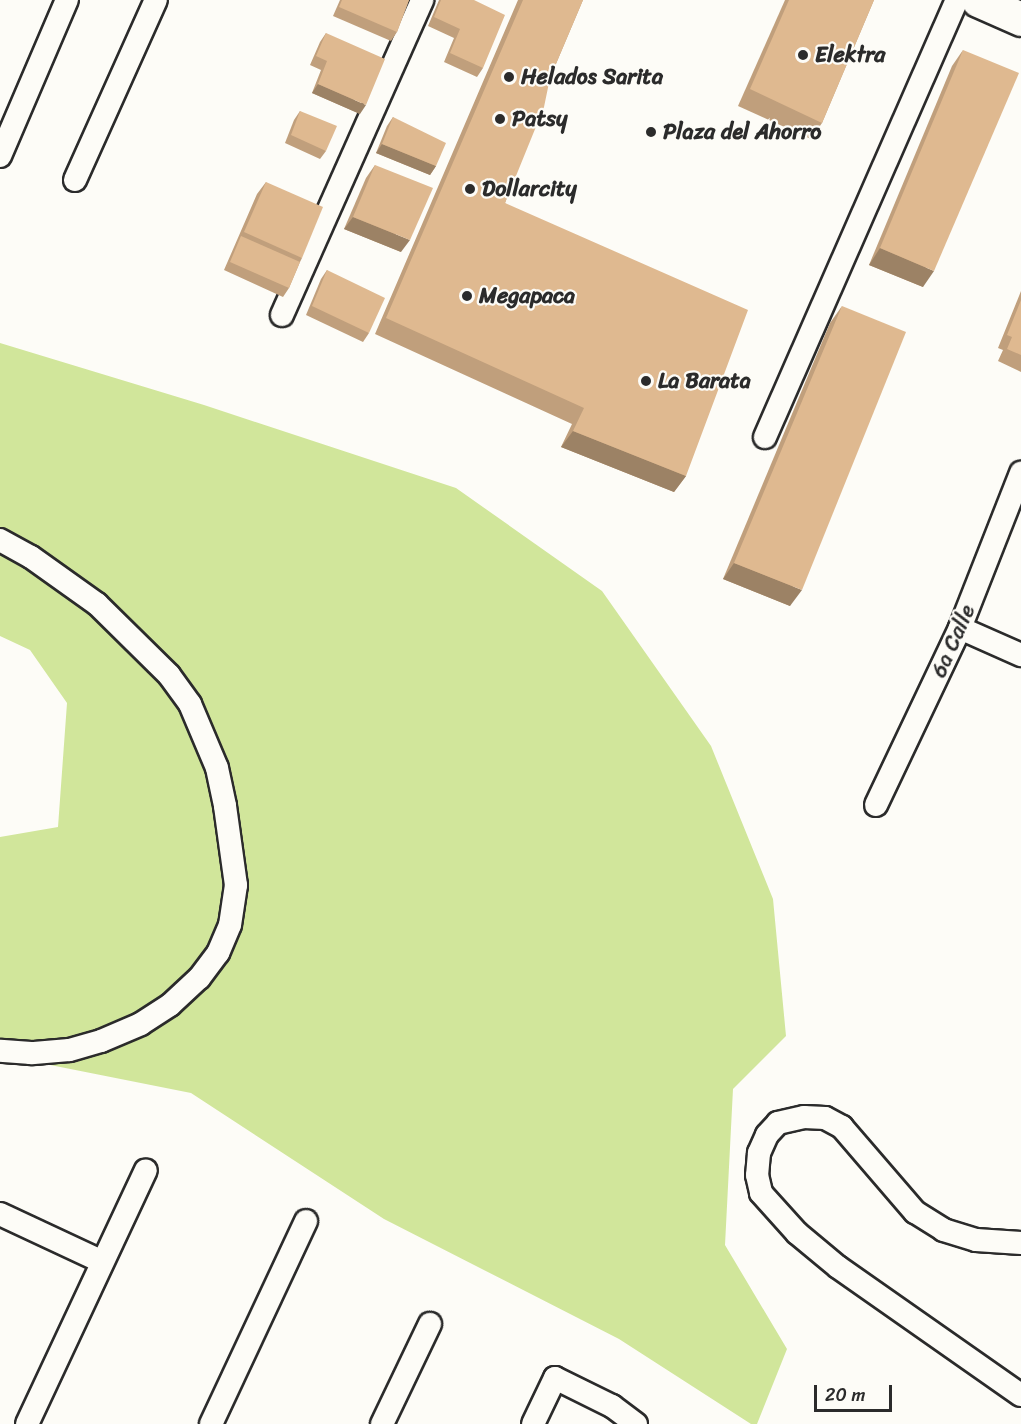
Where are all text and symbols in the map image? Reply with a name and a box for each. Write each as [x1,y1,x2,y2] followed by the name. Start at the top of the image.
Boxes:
[815,42,885,68] place label: Elektra
[796,48,810,62] marker: Elektra
[521,64,663,90] place label: Helados Sarita
[502,70,516,84] marker: Helados Sarita
[512,106,567,132] place label: Patsy
[493,112,507,126] marker: Patsy
[663,119,822,145] place label: Plaza del Ahorro
[644,125,658,139] marker: Plaza del Ahorro
[482,176,577,202] place label: Dollarcity
[463,182,477,196] marker: Dollarcity
[479,283,575,309] place label: Megapaca
[460,289,474,303] marker: Megapaca
[658,368,751,394] place label: La Barata
[639,374,653,388] marker: La Barata
[925,600,981,682] street label: 6a Calle
[817,1373,895,1411] scale bar
[825,1379,865,1411] text: 20 m

